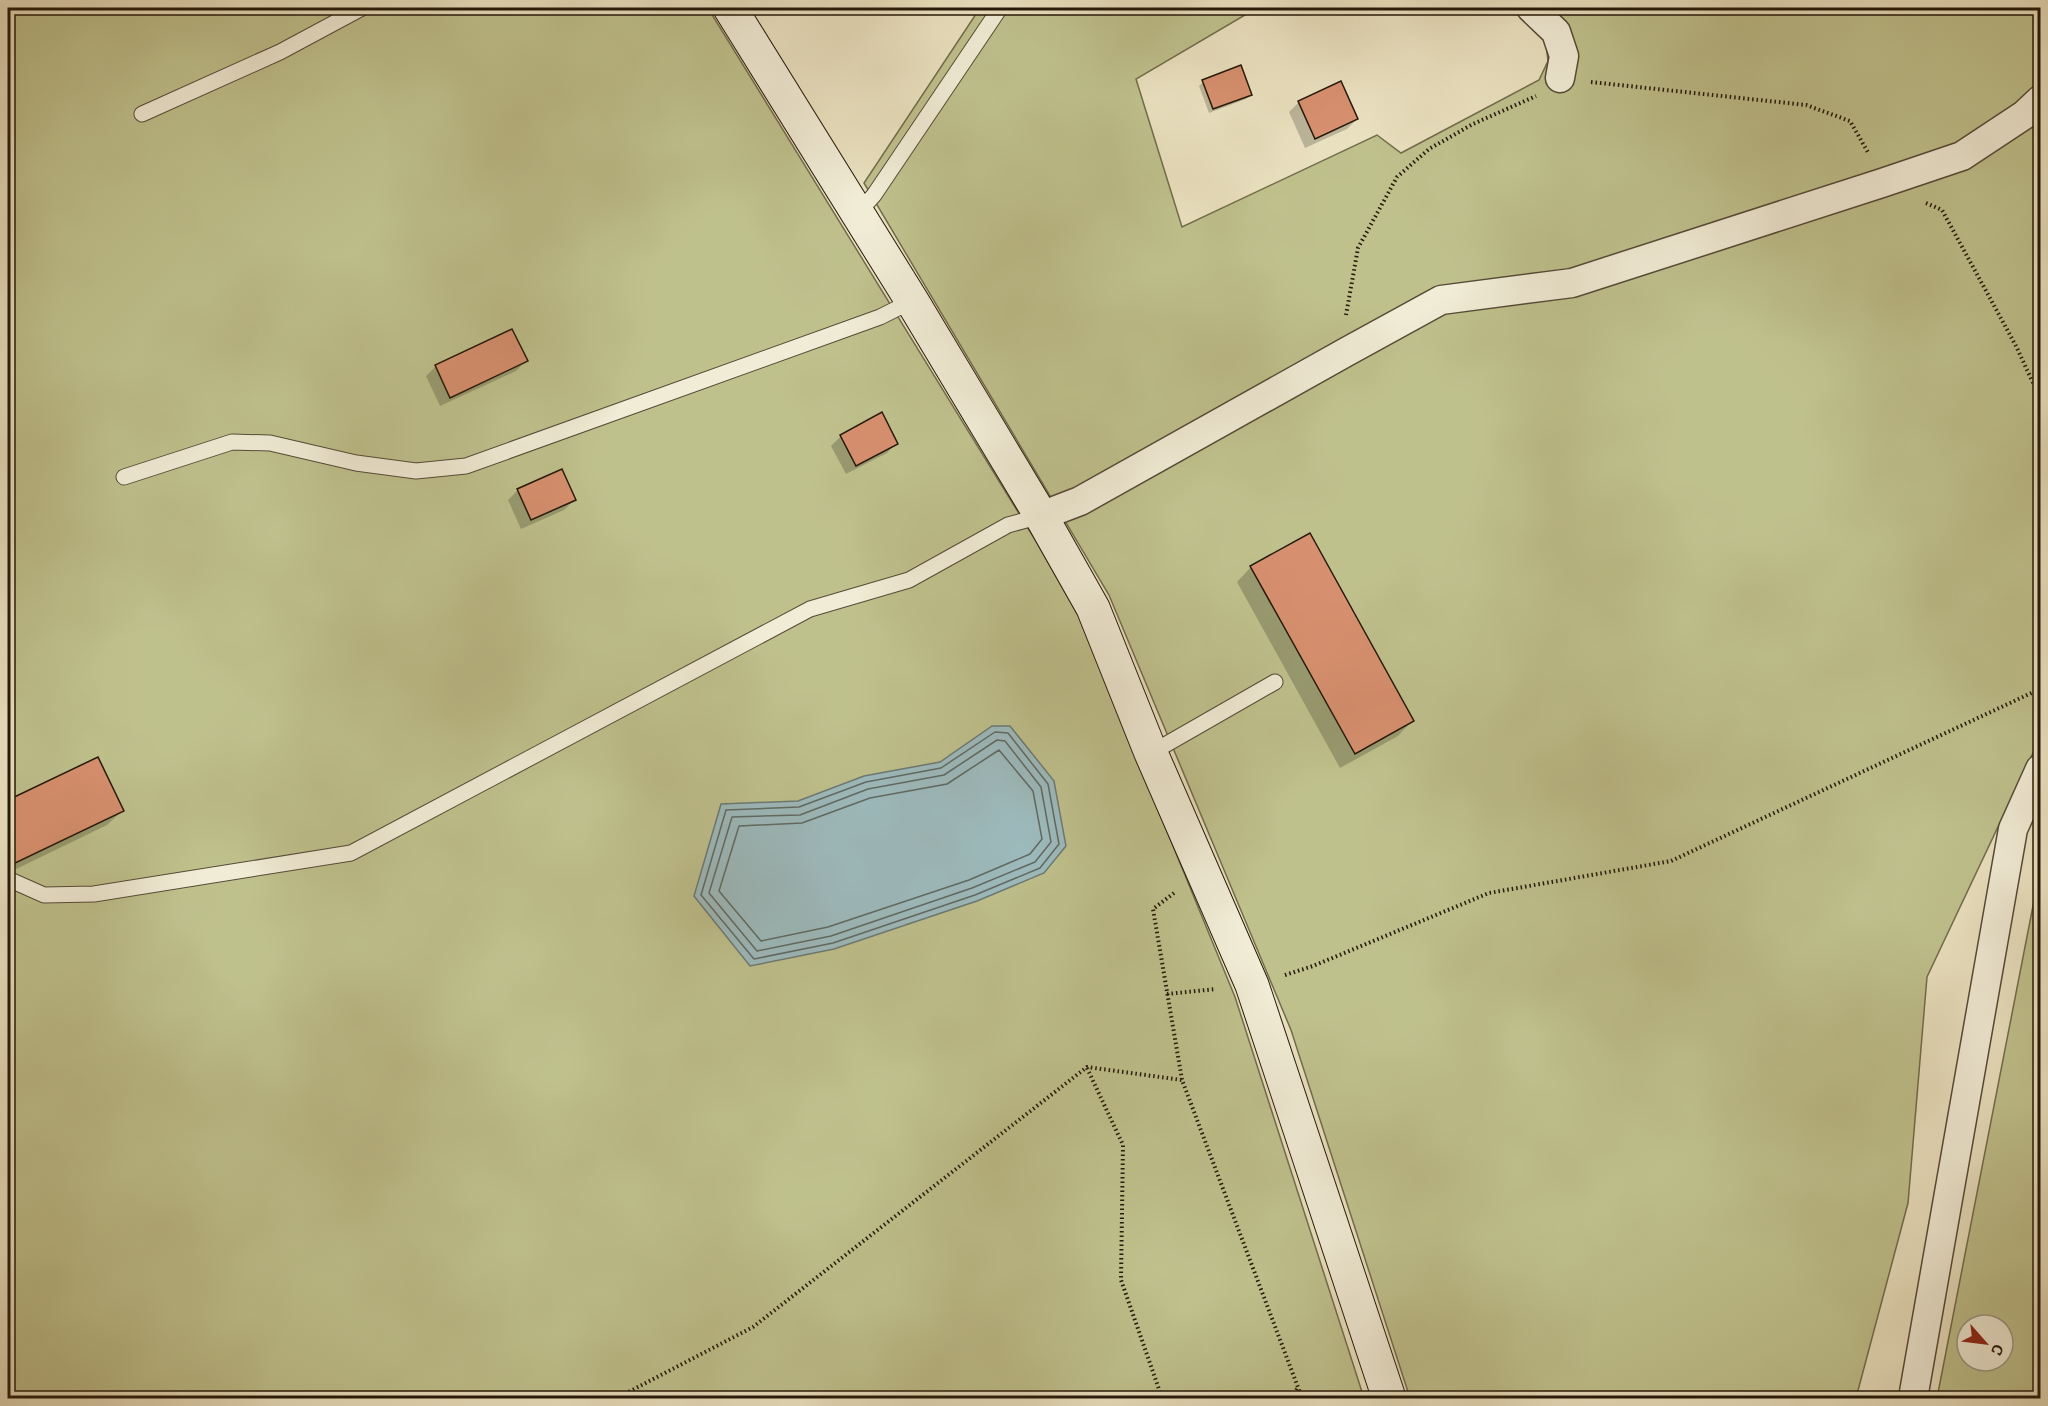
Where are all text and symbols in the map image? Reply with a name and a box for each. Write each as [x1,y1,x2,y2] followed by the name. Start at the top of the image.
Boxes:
[1955,1313,2015,1373] north arrow
[1985,1340,2009,1359] text: С

